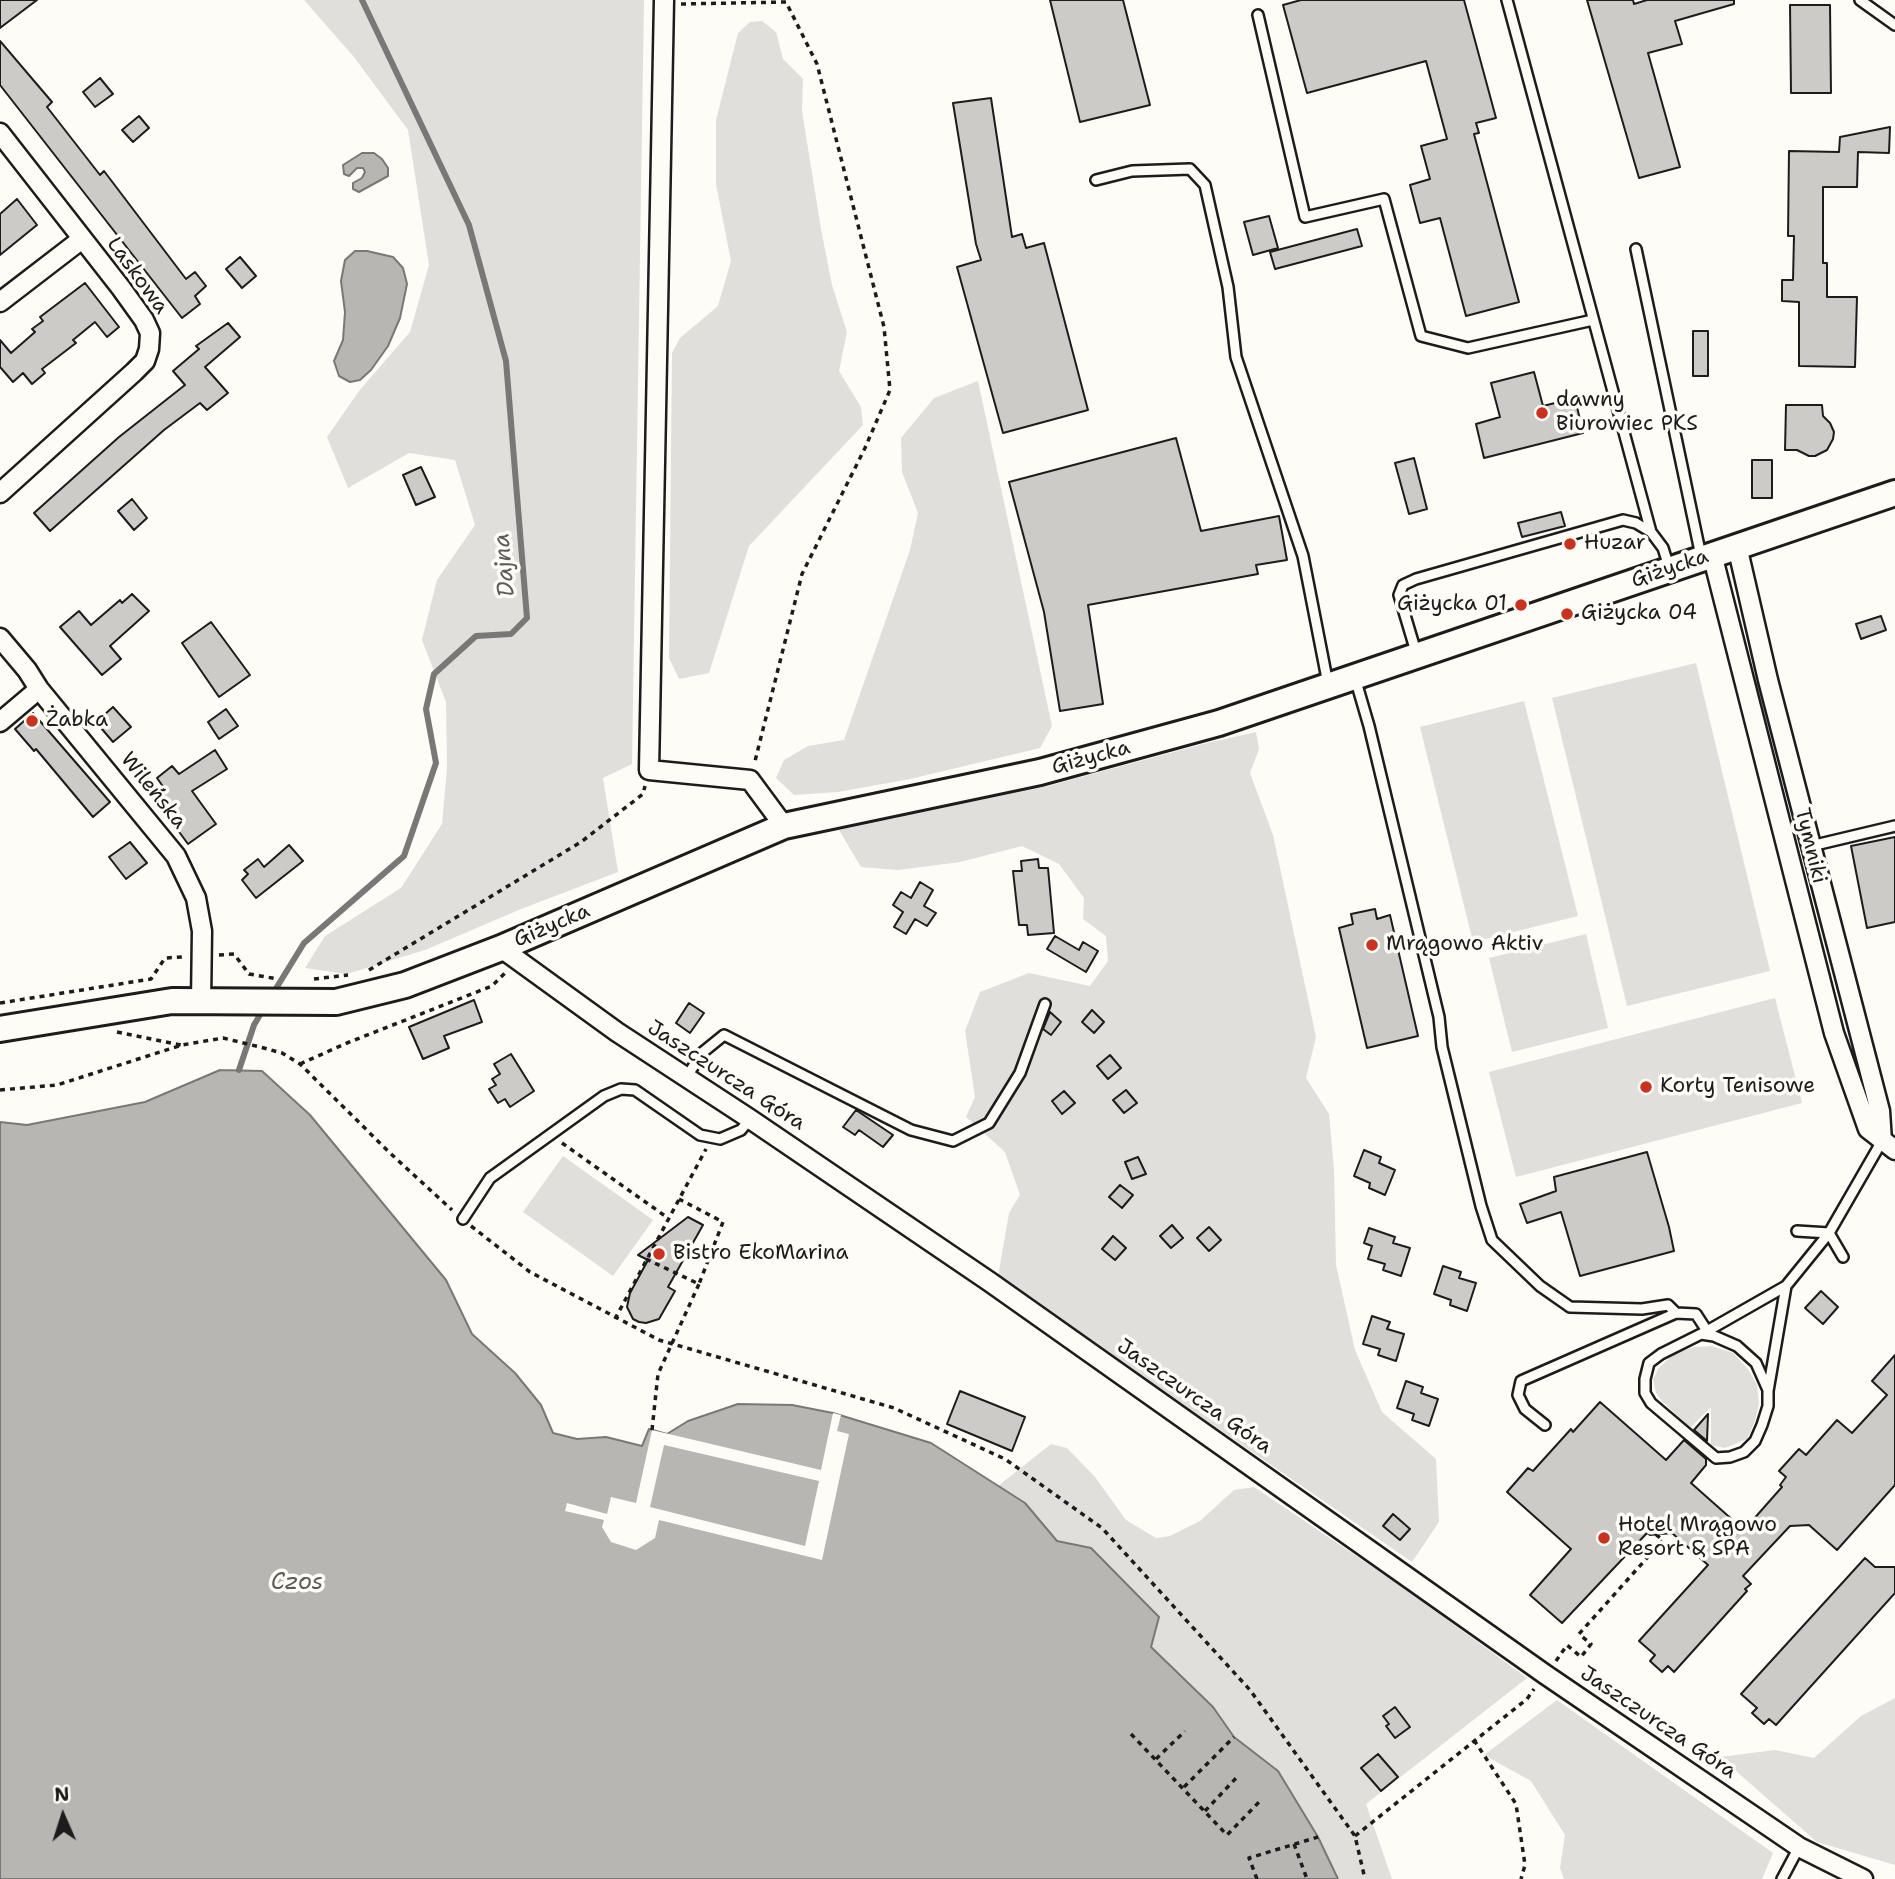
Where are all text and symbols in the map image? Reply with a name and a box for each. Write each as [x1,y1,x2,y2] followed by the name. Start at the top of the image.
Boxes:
[101,233,173,319] street label: Laskowa
[1556,388,1698,438] place label: dawny Biurowiec PKS
[1534,405,1550,421] marker: dawny Biurowiec PKS
[1584,531,1646,557] place label: Huzar
[488,532,522,598] water label: Dajna
[1562,536,1578,552] marker: Huzar
[1628,544,1712,594] street label: Giżycka
[1397,592,1507,618] place label: Giżycka 01
[1513,597,1529,613] marker: Giżycka 01
[1581,601,1697,627] place label: Giżycka 04
[1559,606,1575,622] marker: Giżycka 04
[46,708,108,734] place label: Żabka
[24,713,40,729] marker: Żabka
[1049,735,1133,781] street label: Giżycka
[115,748,191,834] street label: Wileńska
[1788,806,1832,886] street label: Tymniki
[510,899,594,953] street label: Giżycka
[1386,932,1543,958] place label: Mrągowo Aktiv
[1364,937,1380,953] marker: Mrągowo Aktiv
[642,1016,810,1136] street label: Jaszczurcza Góra
[1660,1074,1815,1100] place label: Korty Tenisowe
[1638,1079,1654,1095] marker: Korty Tenisowe
[673,1241,848,1267] place label: Bistro EkoMarina
[651,1246,667,1262] marker: Bistro EkoMarina
[1112,1334,1276,1460] street label: Jaszczurcza Góra
[1618,1513,1777,1563] place label: Hotel Mrągowo Resort & SPA
[1596,1530,1612,1546] marker: Hotel Mrągowo Resort & SPA
[271,1569,323,1597] water label: Czos
[1575,1661,1741,1785] street label: Jaszczurcza Góra
[28,1781,98,1851] north arrow
[54,1782,70,1807] text: N

